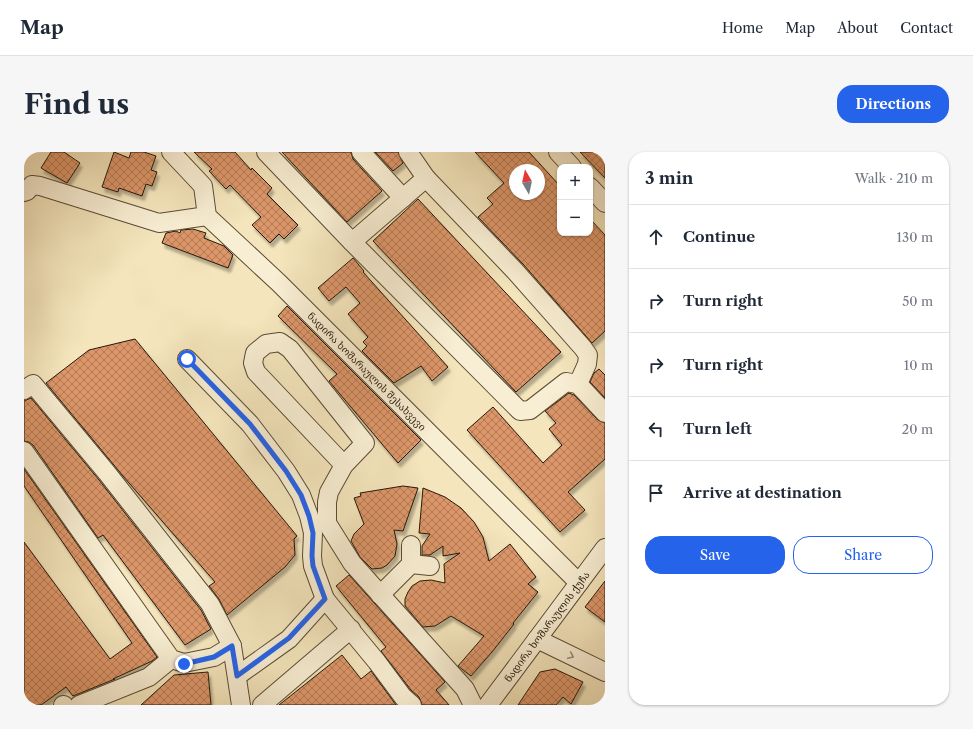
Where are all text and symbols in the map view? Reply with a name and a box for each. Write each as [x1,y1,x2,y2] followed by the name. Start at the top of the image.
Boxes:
[20,16,64,39] text: Map
[722,19,763,37] text: Home
[785,19,815,37] text: Map
[837,19,878,37] text: About
[900,19,953,37] text: Contact
[837,85,949,123] button: Directions
[24,87,129,121] text: Find us
[509,164,545,200] north arrow
[557,164,593,236] map controls
[557,164,593,200] button: +
[645,168,694,188] text: 3 min
[855,170,933,186] text: Walk · 210 m
[557,200,593,236] button: −
[645,226,667,248] icon: ahead
[683,227,755,246] text: Continue
[897,229,933,245] text: 130 m
[645,290,667,312] icon: right
[683,291,763,310] text: Turn right
[902,293,933,309] text: 50 m
[305,309,429,434] street label: ნადირა ხოშარაულის შესახვევი
[178,350,196,368] route start
[645,354,667,376] icon: right
[683,355,763,374] text: Turn right
[904,357,933,373] text: 10 m
[645,418,667,440] icon: left
[683,419,752,438] text: Turn left
[902,421,933,437] text: 20 m
[645,482,667,504] icon: arrive
[683,483,842,502] text: Arrive at destination
[645,536,785,574] button: Save
[793,536,933,574] button: Share
[501,569,593,685] street label: ნადირა ხოშარაულის ქუჩა
[566,651,574,659] one-way arrow
[175,655,193,673] route end

